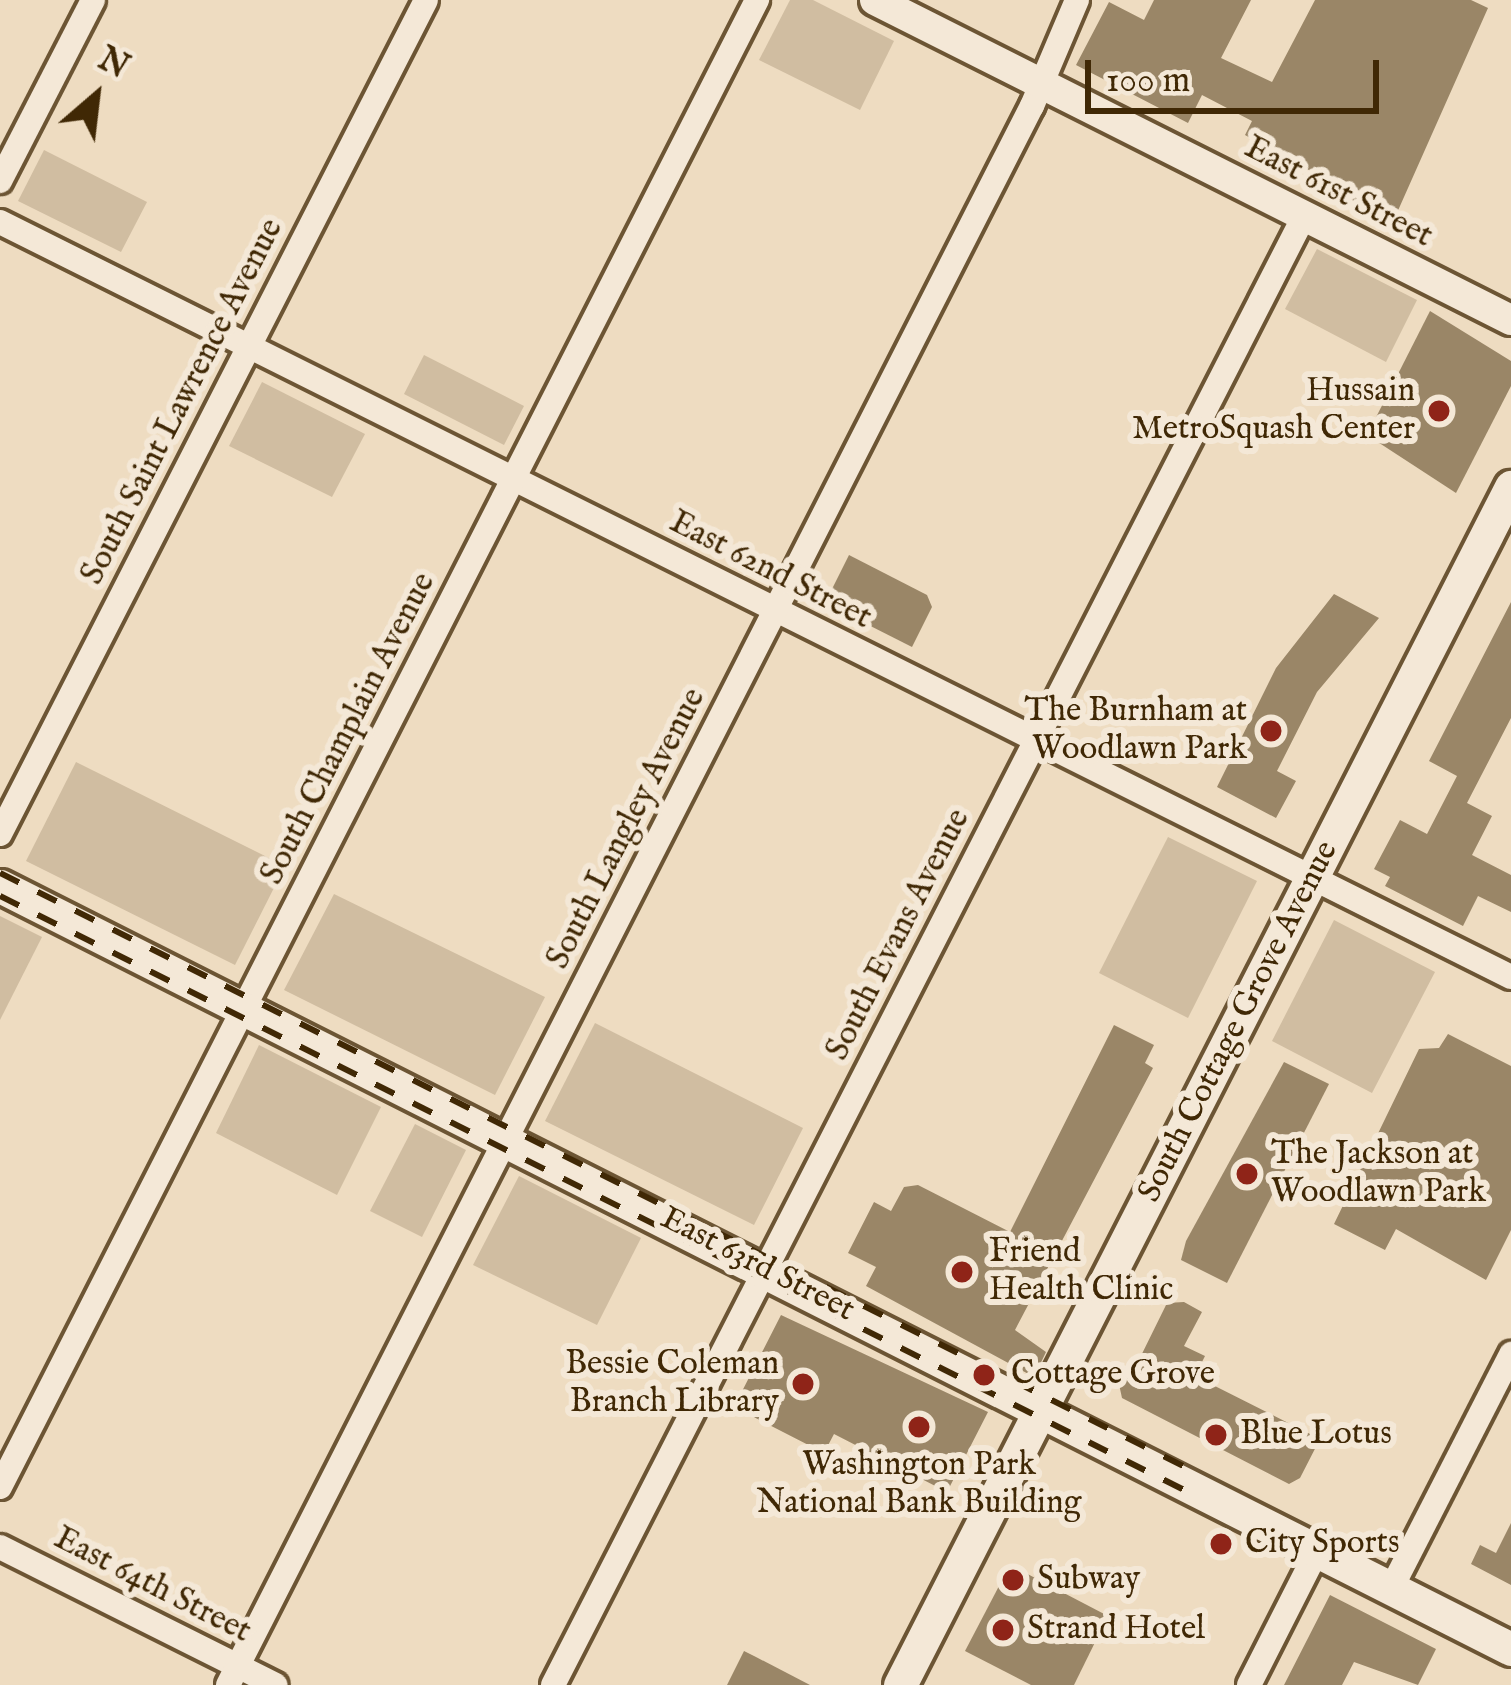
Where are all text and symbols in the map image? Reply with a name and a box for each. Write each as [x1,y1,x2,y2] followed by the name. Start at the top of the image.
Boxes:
[36,36,156,156] north arrow
[1091,36,1385,110] scale bar
[90,39,135,89] text: N
[1106,58,1190,104] text: 100 m
[1238,129,1438,257] street label: East 61st Street
[73,213,293,591] street label: South Saint Lawrence Avenue
[1132,372,1415,450] place label: Hussain MetroSquash Center
[1426,398,1452,424] marker: Hussain MetroSquash Center
[663,503,877,639] street label: East 62nd Street
[253,567,445,891] street label: South Champlain Avenue
[539,682,715,976] street label: South Langley Avenue
[1024,692,1247,770] place label: The Burnham at Woodlawn Park
[1258,718,1284,744] marker: The Burnham at Woodlawn Park
[819,803,979,1067] street label: South Evans Avenue
[1131,835,1347,1209] street label: South Cottage Grove Avenue
[1271,1135,1486,1213] place label: The Jackson at Woodlawn Park
[1234,1161,1260,1187] marker: The Jackson at Woodlawn Park
[653,1199,861,1331] street label: East 63rd Street
[989,1233,1173,1311] place label: Friend Health Clinic
[946,1256,978,1288] marker: Friend Health Clinic
[565,1345,779,1423] place label: Bessie Coleman Branch Library
[1011,1355,1215,1395] place label: Cottage Grove
[968,1359,1000,1391] marker: Cottage Grove
[790,1371,816,1397] marker: Bessie Coleman Branch Library
[906,1414,932,1440] marker: Washington Park National Bank Building
[1240,1415,1392,1455] place label: Blue Lotus
[1203,1422,1229,1448] marker: Blue Lotus
[757,1446,1081,1524] place label: Washington Park National Bank Building
[47,1519,257,1653] street label: East 64th Street
[1245,1524,1400,1564] place label: City Sports
[1208,1531,1234,1557] marker: City Sports
[1037,1560,1140,1600] place label: Subway
[1000,1567,1026,1593] marker: Subway
[1027,1610,1205,1650] place label: Strand Hotel
[990,1617,1016,1643] marker: Strand Hotel

